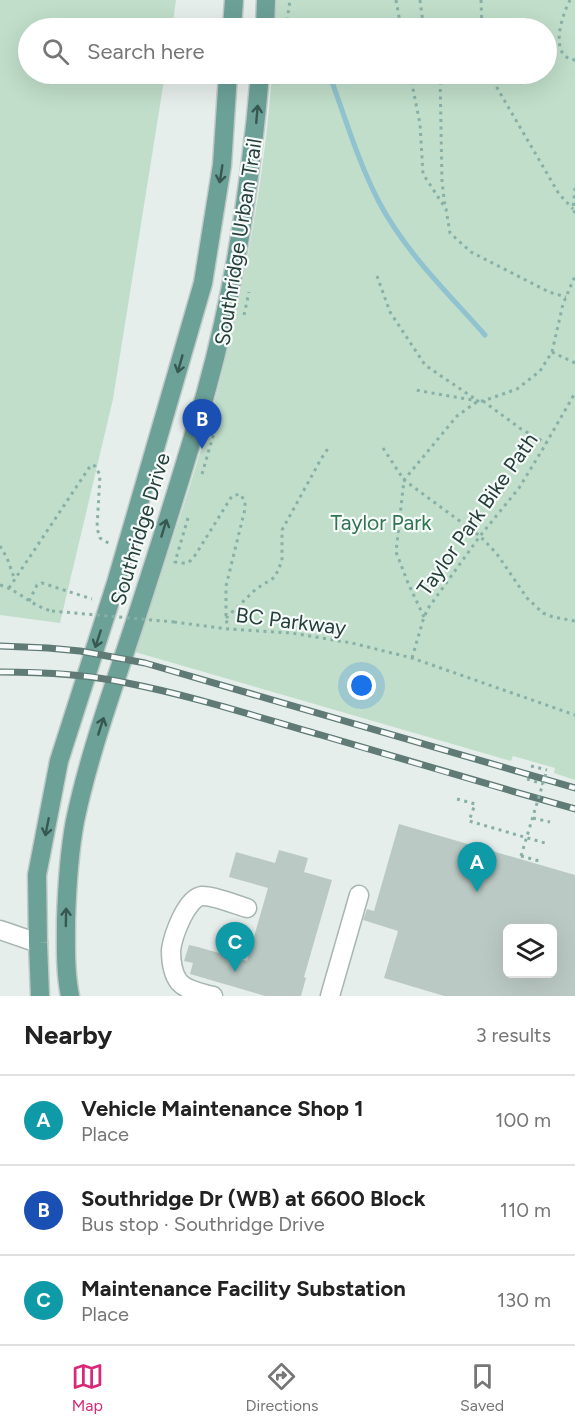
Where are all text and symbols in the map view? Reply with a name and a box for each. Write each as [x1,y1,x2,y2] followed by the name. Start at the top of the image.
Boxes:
[18,18,557,84] search box
[39,35,72,68] icon: search
[87,38,205,65] text: Search here
[252,104,263,124] one-way arrow
[209,137,267,347] street label: Southridge Urban Trail
[215,163,226,183] one-way arrow
[174,354,185,373] one-way arrow
[182,400,222,449] pin: B
[411,428,543,600] street label: Taylor Park Bike Path
[105,450,175,608] street label: Southridge Drive
[331,510,432,535] park label: Taylor Park
[159,519,170,538] one-way arrow
[234,602,348,640] street label: BC Parkway
[92,629,103,648] one-way arrow
[347,671,376,700] your location
[96,717,107,736] one-way arrow
[41,816,52,836] one-way arrow
[458,842,496,892] pin: A
[60,908,72,928] one-way arrow
[216,922,254,972] pin: C
[503,924,557,978] map controls
[503,924,557,978] button: layers
[24,1019,112,1051] text: Nearby
[476,1023,551,1047] text: 3 results
[81,1095,364,1122] text: Vehicle Maintenance Shop 1
[36,1108,51,1132] text: A
[495,1108,551,1132] text: 100 m
[81,1122,129,1146] text: Place
[81,1185,426,1212] text: Southridge Dr (WB) at 6600 Block
[37,1198,50,1222] text: B
[500,1198,551,1222] text: 110 m
[81,1212,325,1236] text: Bus stop · Southridge Drive
[81,1275,406,1302] text: Maintenance Facility Substation
[36,1288,51,1312] text: C
[497,1288,551,1312] text: 130 m
[81,1302,129,1326] text: Place
[71,1360,104,1415] tab: Map
[245,1360,318,1415] tab: Directions
[460,1360,504,1415] tab: Saved

